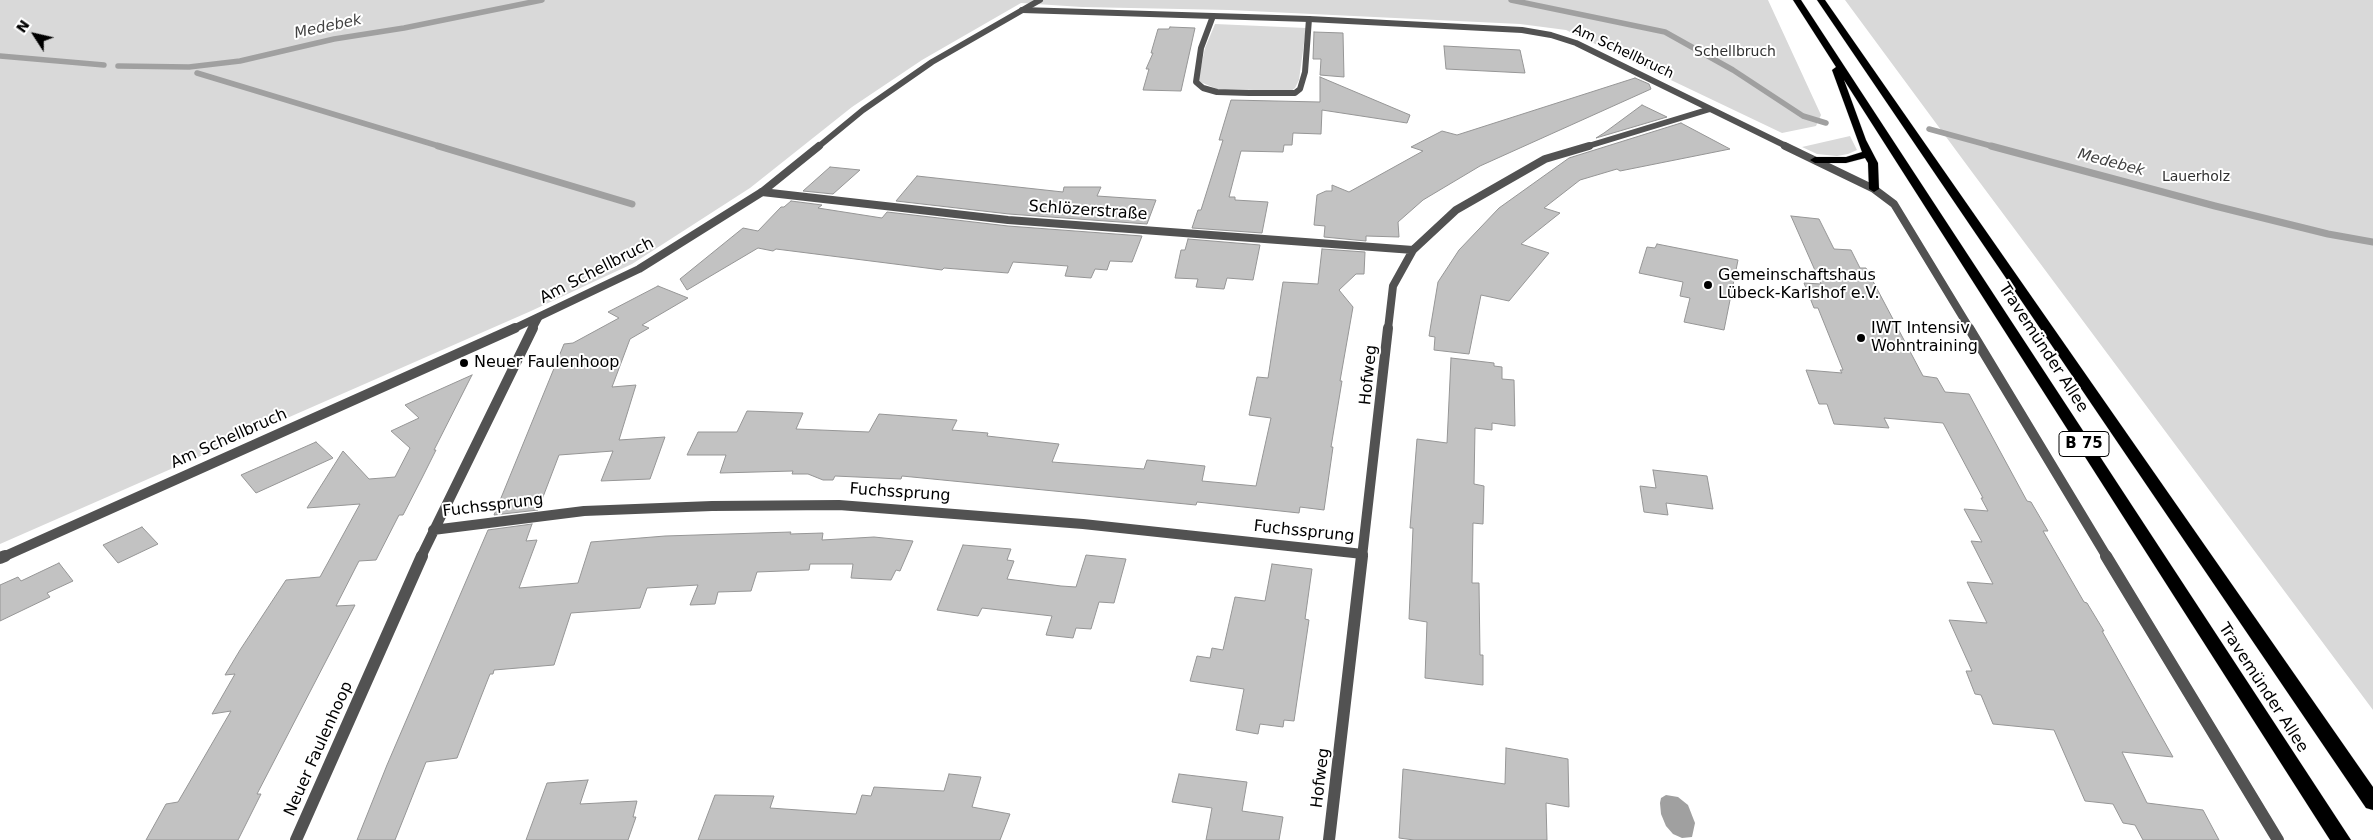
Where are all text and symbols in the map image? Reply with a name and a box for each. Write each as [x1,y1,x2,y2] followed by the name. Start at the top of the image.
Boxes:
[10,10,60,60] north arrow
[293,11,363,43] water label: Medebek
[13,17,33,36] text: N
[1570,21,1676,83] street label: Am Schellbruch
[1694,44,1776,60] park label: Schellbruch
[2076,145,2146,181] water label: Medebek
[2162,169,2230,185] park label: Lauerholz
[1028,197,1148,225] street label: Schlözerstraße
[537,234,657,308] street label: Am Schellbruch
[1718,266,1880,304] place label: Gemeinschaftshaus Lübeck-Karlshof e.V.
[1702,279,1714,291] marker: Gemeinschaftshaus Lübeck-Karlshof e.V.
[1994,280,2092,416] street label: Travemünder Allee
[1871,319,1978,357] place label: IWT Intensiv Wohntraining
[1855,332,1867,344] marker: IWT Intensiv Wohntraining
[1356,344,1382,406] street label: Hofweg
[474,353,619,373] place label: Neuer Faulenhoop
[458,357,470,369] marker: Neuer Faulenhoop
[168,405,290,473] street label: Am Schellbruch
[2059,432,2109,456] road number: B 75
[849,480,951,506] street label: Fuchssprung
[442,490,544,522] street label: Fuchssprung
[1253,517,1355,547] street label: Fuchssprung
[2214,620,2312,756] street label: Travemünder Allee
[281,679,357,819] street label: Neuer Faulenhoop
[1308,747,1334,809] street label: Hofweg

